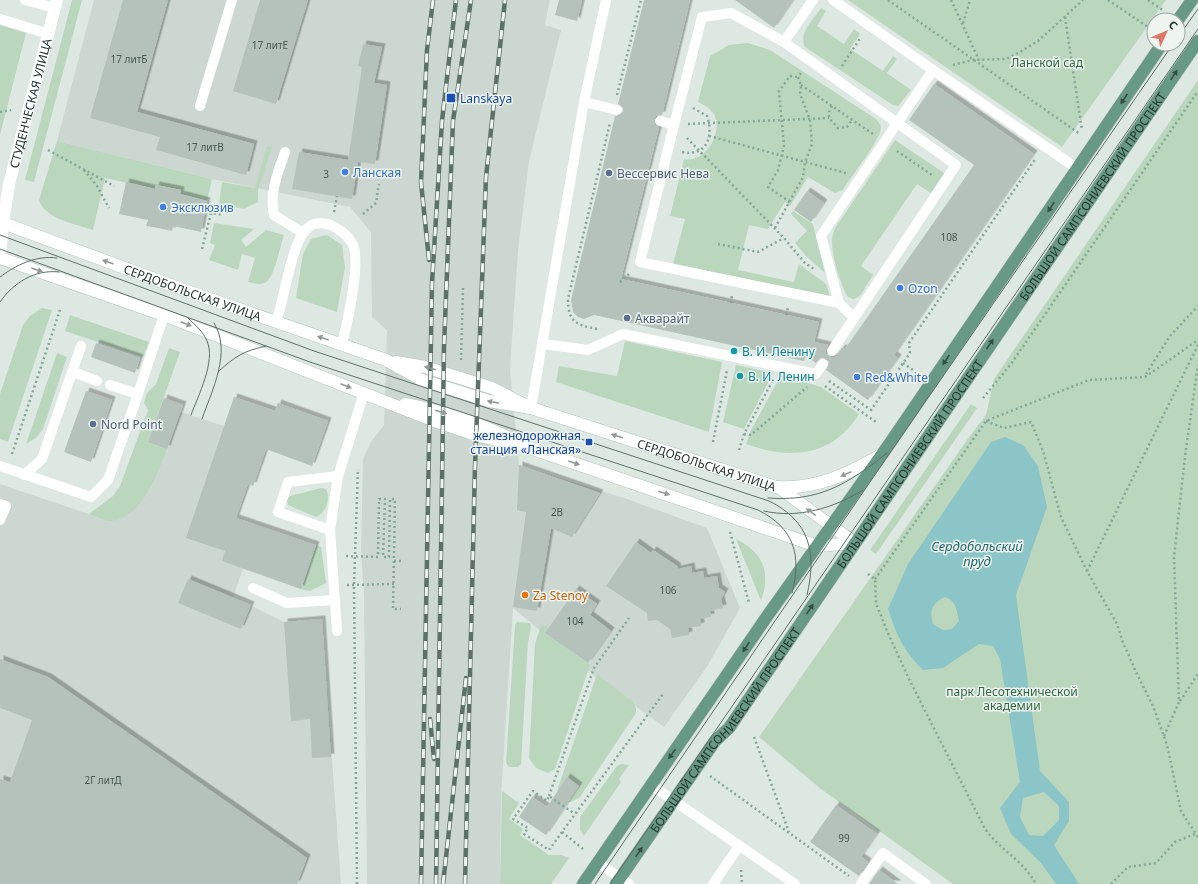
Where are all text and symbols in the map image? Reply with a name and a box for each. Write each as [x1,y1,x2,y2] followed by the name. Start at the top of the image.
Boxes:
[1146,12,1186,52] north arrow
[1166,17,1181,32] text: С
[5,36,55,170] street label: СТУДЕНЧЕСКАЯ УЛИЦА
[252,38,288,52] house number: 17 литЕ
[111,52,147,66] house number: 17 литБ
[1011,54,1084,71] park label: Ланской сад
[1171,70,1178,81] one-way arrow
[1015,88,1169,304] street label: БОЛЬШОЙ САМПСОНИЕВСКИЙ ПРОСПЕКТ
[460,90,512,107] place label: Lanskaya
[445,92,457,104] marker: Lanskaya
[1121,94,1128,105] one-way arrow
[186,140,224,154] house number: 17 литВ
[353,164,401,181] place label: Ланская
[617,165,709,182] place label: Вессервис Нева
[323,167,329,181] house number: 3
[340,167,350,177] marker: Ланская
[604,168,614,178] marker: Вессервис Нева
[171,199,234,216] place label: Эксклюзив
[158,202,168,212] marker: Эксклюзив
[1047,202,1055,212] one-way arrow
[940,230,958,244] house number: 108
[102,258,114,264] one-way arrow
[121,260,264,325] street label: СЕРДОБОЛЬСКАЯ УЛИЦА
[31,268,43,274] one-way arrow
[908,280,938,297] place label: Ozon
[895,283,905,293] marker: Ozon
[635,310,690,327] place label: Акварайт
[622,313,632,323] marker: Акварайт
[180,321,192,327] one-way arrow
[317,335,329,341] one-way arrow
[986,339,994,349] one-way arrow
[742,343,816,360] place label: В. И. Ленину
[729,346,739,356] marker: В. И. Ленину
[942,355,950,366] one-way arrow
[832,356,987,571] street label: БОЛЬШОЙ САМПСОНИЕВСКИЙ ПРОСПЕКТ
[423,365,435,371] one-way arrow
[748,368,815,385] place label: В. И. Ленин
[865,369,928,386] place label: Red&White
[735,371,745,381] marker: В. И. Ленин
[852,372,862,382] marker: Red&White
[340,384,352,390] one-way arrow
[486,398,499,404] one-way arrow
[435,409,447,415] one-way arrow
[101,416,163,433] place label: Nord Point
[88,419,98,429] marker: Nord Point
[470,427,581,458] place label: железнодорожная станция «Ланская»
[611,432,623,438] one-way arrow
[635,434,778,495] street label: СЕРДОБОЛЬСКАЯ УЛИЦА
[584,437,594,447] marker: железнодорожная станция «Ланская»
[569,460,581,466] one-way arrow
[840,471,852,477] one-way arrow
[658,490,670,496] one-way arrow
[551,505,563,519] house number: 2В
[806,508,817,516] one-way arrow
[931,537,1023,570] water label: Сердобольский пруд
[659,583,677,597] house number: 106
[533,587,589,604] place label: Za Stenoy
[520,590,530,600] marker: Za Stenoy
[807,603,814,615] one-way arrow
[566,614,584,628] house number: 104
[646,623,804,836] street label: БОЛЬШОЙ САМПСОНИЕВСКИЙ ПРОСПЕКТ
[742,642,750,652] one-way arrow
[946,683,1078,714] park label: парк Лесотехнической академии
[668,749,676,759] one-way arrow
[84,773,122,787] house number: 2Г литД
[838,831,850,845] house number: 99
[635,847,643,857] one-way arrow

